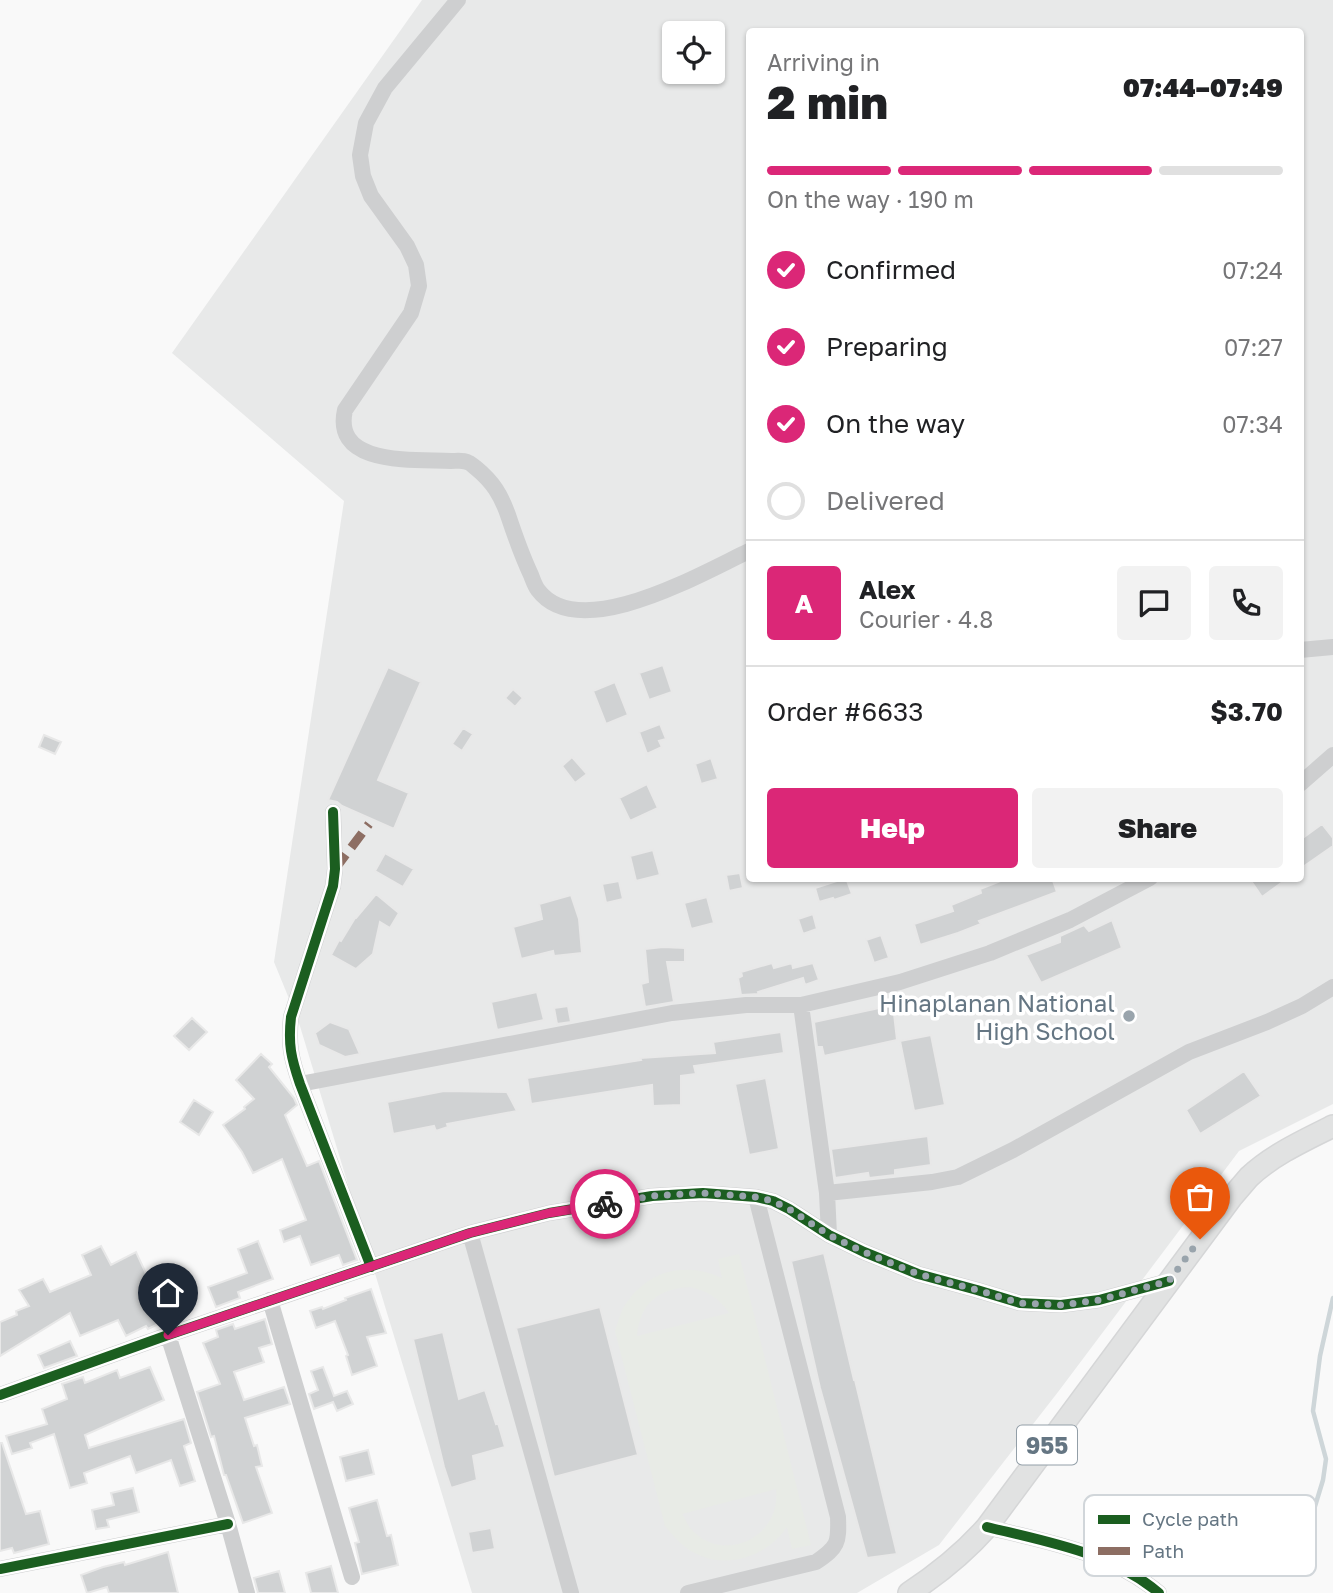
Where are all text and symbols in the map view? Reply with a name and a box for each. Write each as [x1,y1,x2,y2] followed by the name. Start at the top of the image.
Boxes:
[662,21,725,84] map controls
[662,21,725,84] button: locate
[767,48,880,76] text: Arriving in
[1123,72,1283,103] text: 07:44–07:49
[767,74,888,129] text: 2 min
[767,185,974,213] text: On the way · 190 m
[767,251,805,289] icon: check
[826,254,956,285] text: Confirmed
[1222,256,1283,284] text: 07:24
[767,328,805,366] icon: check
[826,331,948,362] text: Preparing
[1224,333,1283,361] text: 07:27
[767,405,805,443] icon: check
[826,408,965,439] text: On the way
[1222,410,1283,438] text: 07:34
[826,485,945,516] text: Delivered
[1117,566,1191,640] button: chat
[1209,566,1283,640] button: phone
[859,574,916,605] text: Alex
[795,588,813,619] text: A
[859,605,993,633] text: Courier · 4.8
[767,696,923,727] text: Order #6633
[1210,696,1283,727] text: $3.70
[767,788,1018,868] button: Help
[1032,788,1283,868] button: Share
[879,988,1115,1045] place label: Hinaplanan National High School
[1121,1008,1137,1024] marker: Hinaplanan National High School
[1170,1167,1230,1239] pin
[570,1169,640,1239] courier
[1181,1178,1219,1216] icon: bag
[586,1185,624,1223] icon: bike
[138,1263,198,1335] pin
[149,1274,187,1312] icon: home
[1017,1426,1077,1464] road number: 955
[1084,1495,1316,1576] legend
[1142,1507,1239,1530] text: Cycle path
[1142,1539,1184,1562] text: Path

